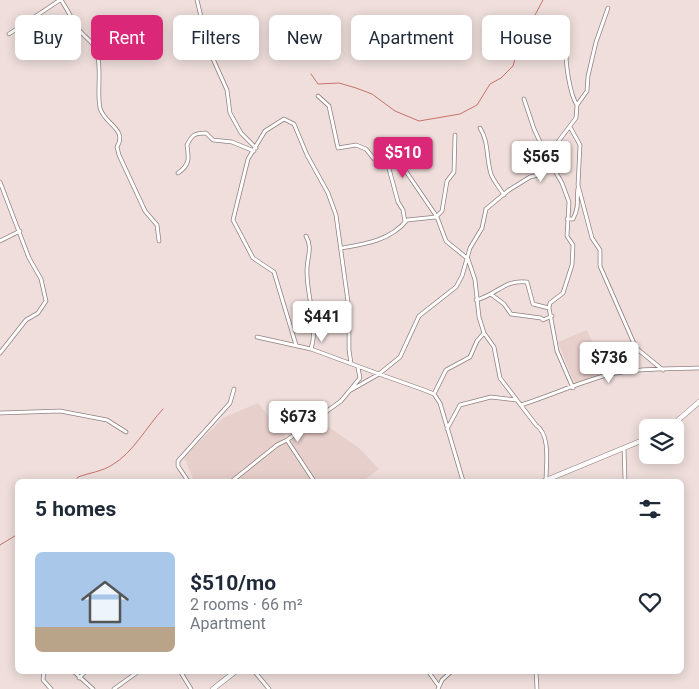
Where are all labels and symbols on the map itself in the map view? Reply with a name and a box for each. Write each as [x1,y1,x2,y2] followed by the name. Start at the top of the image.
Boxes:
[373,136,433,179] pin: $510
[511,140,571,183] pin: $565
[292,300,352,343] pin: $441
[579,342,639,384] pin: $736
[268,400,328,443] pin: $673

